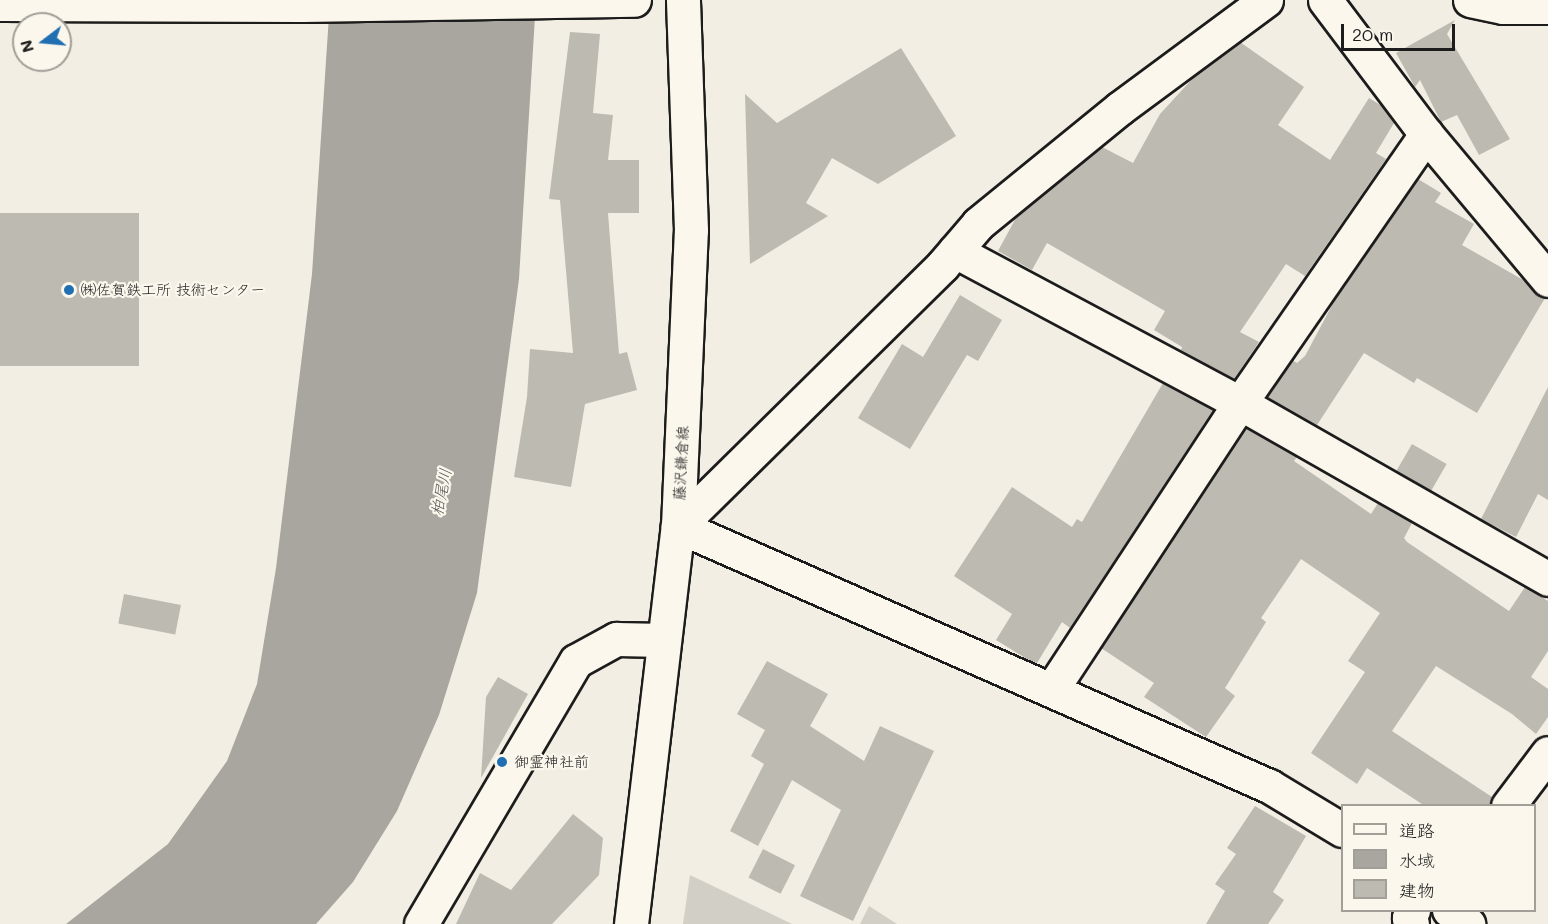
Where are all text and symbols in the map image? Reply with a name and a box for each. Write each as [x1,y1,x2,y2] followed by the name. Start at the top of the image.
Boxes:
[12,12,72,72] north arrow
[1344,12,1458,50] scale bar
[1352,22,1393,46] text: 20 m
[14,38,38,55] text: N
[81,281,266,299] place label: ㈱佐賀鉄工所 技術センター
[62,283,76,297] marker: ㈱佐賀鉄工所 技術センター
[670,425,692,501] street label: 藤沢鎌倉線
[427,467,455,517] water label: 柏尾川
[514,753,589,771] place label: 御霊神社前
[495,755,509,769] marker: 御霊神社前
[1341,804,1536,912] legend
[1399,818,1435,842] text: 道路
[1399,848,1435,872] text: 水域
[1399,878,1435,902] text: 建物

